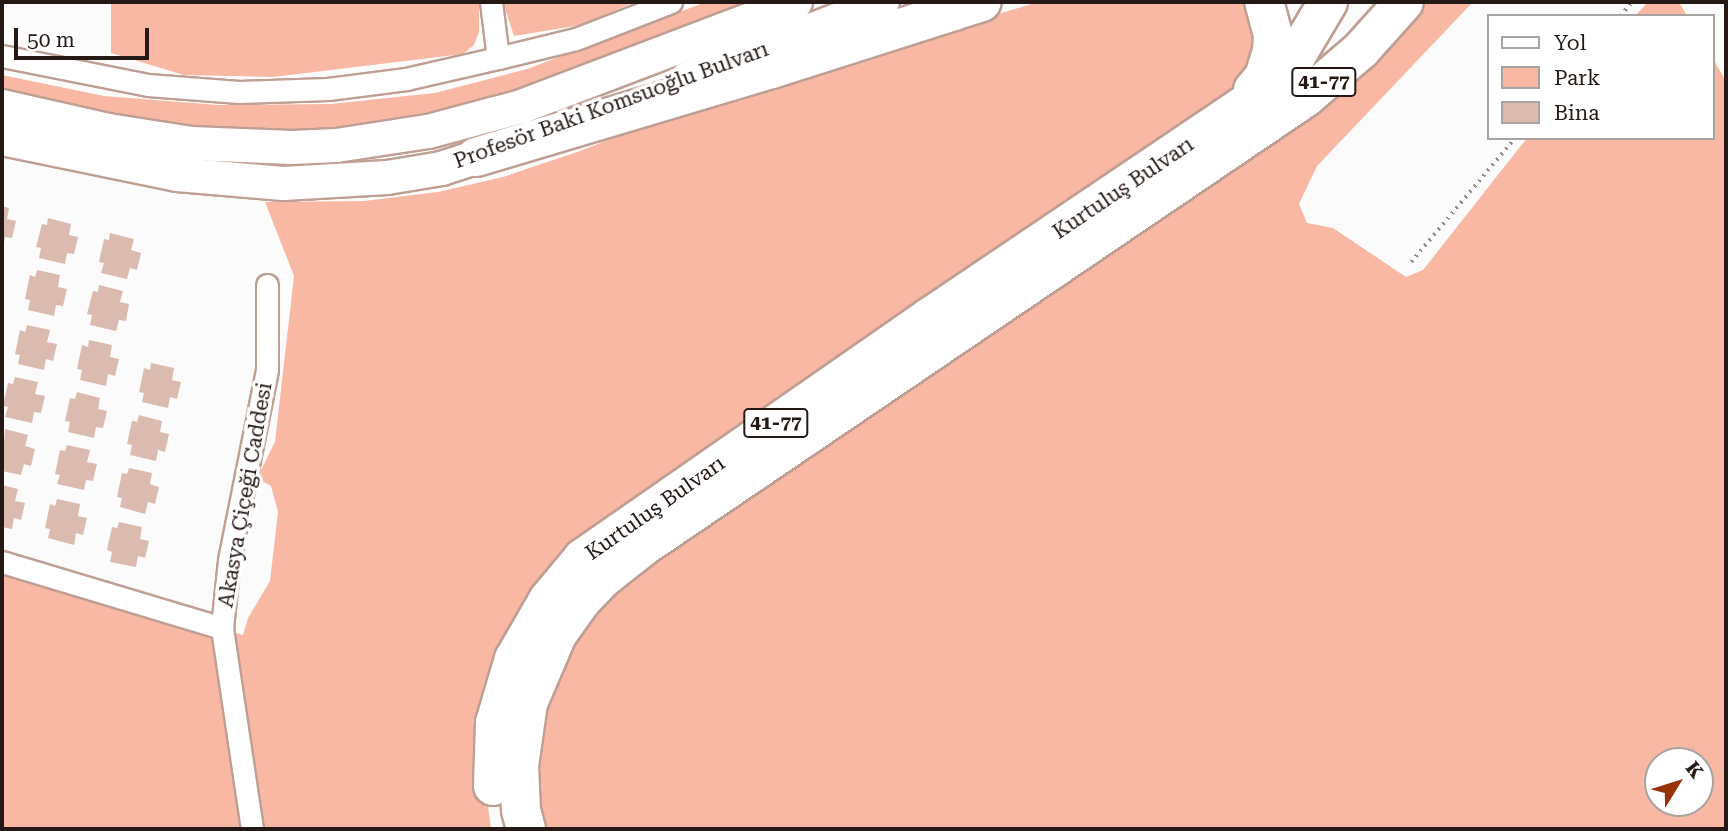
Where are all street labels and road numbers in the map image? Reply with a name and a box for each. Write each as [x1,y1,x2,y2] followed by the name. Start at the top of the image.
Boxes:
[450,36,772,174] street label: Profesör Baki Komsuoğlu Bulvarı
[1291,66,1357,97] road number: 41-77
[1048,132,1198,244] street label: Kurtuluş Bulvarı
[213,381,277,609] street label: Akasya Çiçeği Caddesi
[743,408,809,438] road number: 41-77
[580,451,730,565] street label: Kurtuluş Bulvarı

